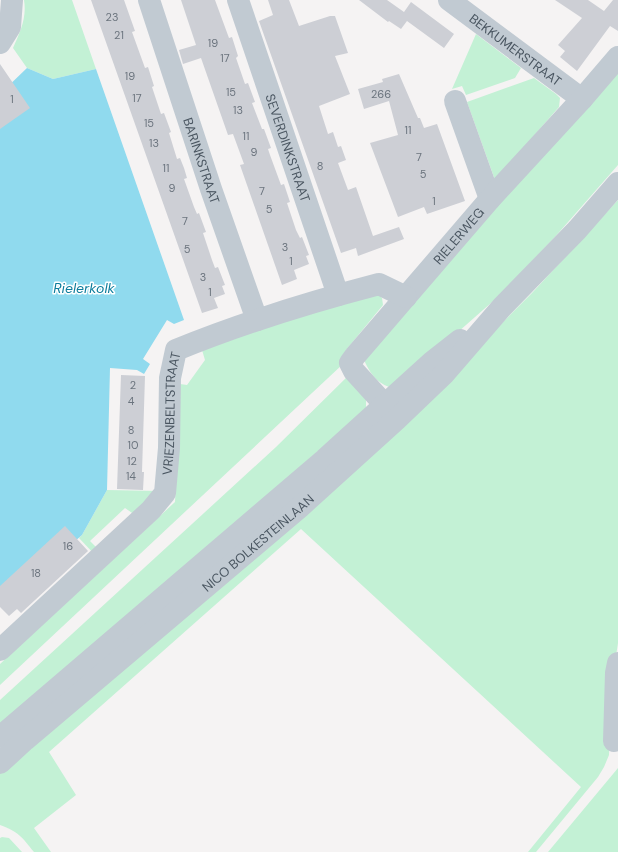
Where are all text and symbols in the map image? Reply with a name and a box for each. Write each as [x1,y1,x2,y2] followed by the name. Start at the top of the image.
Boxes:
[106,10,118,24] house number: 23
[466,10,565,89] street label: BEKKUMERSTRAAT
[114,28,124,42] house number: 21
[208,36,218,50] house number: 19
[220,51,230,65] house number: 17
[125,69,135,83] house number: 19
[226,85,236,99] house number: 15
[371,87,391,101] house number: 266
[132,91,142,105] house number: 17
[262,91,314,204] street label: SEVERDINKSTRAAT
[10,92,14,106] house number: 1
[233,103,243,117] house number: 13
[180,115,224,206] street label: BARINKSTRAAT
[144,116,154,130] house number: 15
[405,123,411,137] house number: 11
[243,129,249,143] house number: 11
[149,136,159,150] house number: 13
[251,145,258,159] house number: 9
[416,150,422,164] house number: 7
[317,159,323,173] house number: 8
[163,161,169,175] house number: 11
[420,167,427,181] house number: 5
[169,181,176,195] house number: 9
[259,184,265,198] house number: 7
[432,194,436,208] house number: 1
[266,202,273,216] house number: 5
[429,204,488,268] street label: RIELERWEG
[182,214,188,228] house number: 7
[282,240,288,254] house number: 3
[184,242,191,256] house number: 5
[289,254,293,268] house number: 1
[200,270,206,284] house number: 3
[53,279,116,297] water label: Rielerkolk
[208,285,212,299] house number: 1
[158,350,184,476] street label: VRIEZENBELTSTRAAT
[130,378,136,392] house number: 2
[128,394,135,408] house number: 4
[128,423,134,437] house number: 8
[128,438,138,452] house number: 10
[127,454,137,468] house number: 12
[126,469,136,483] house number: 14
[198,490,317,595] street label: NICO BOLKESTEINLAAN
[63,539,73,553] house number: 16
[31,566,41,580] house number: 18

